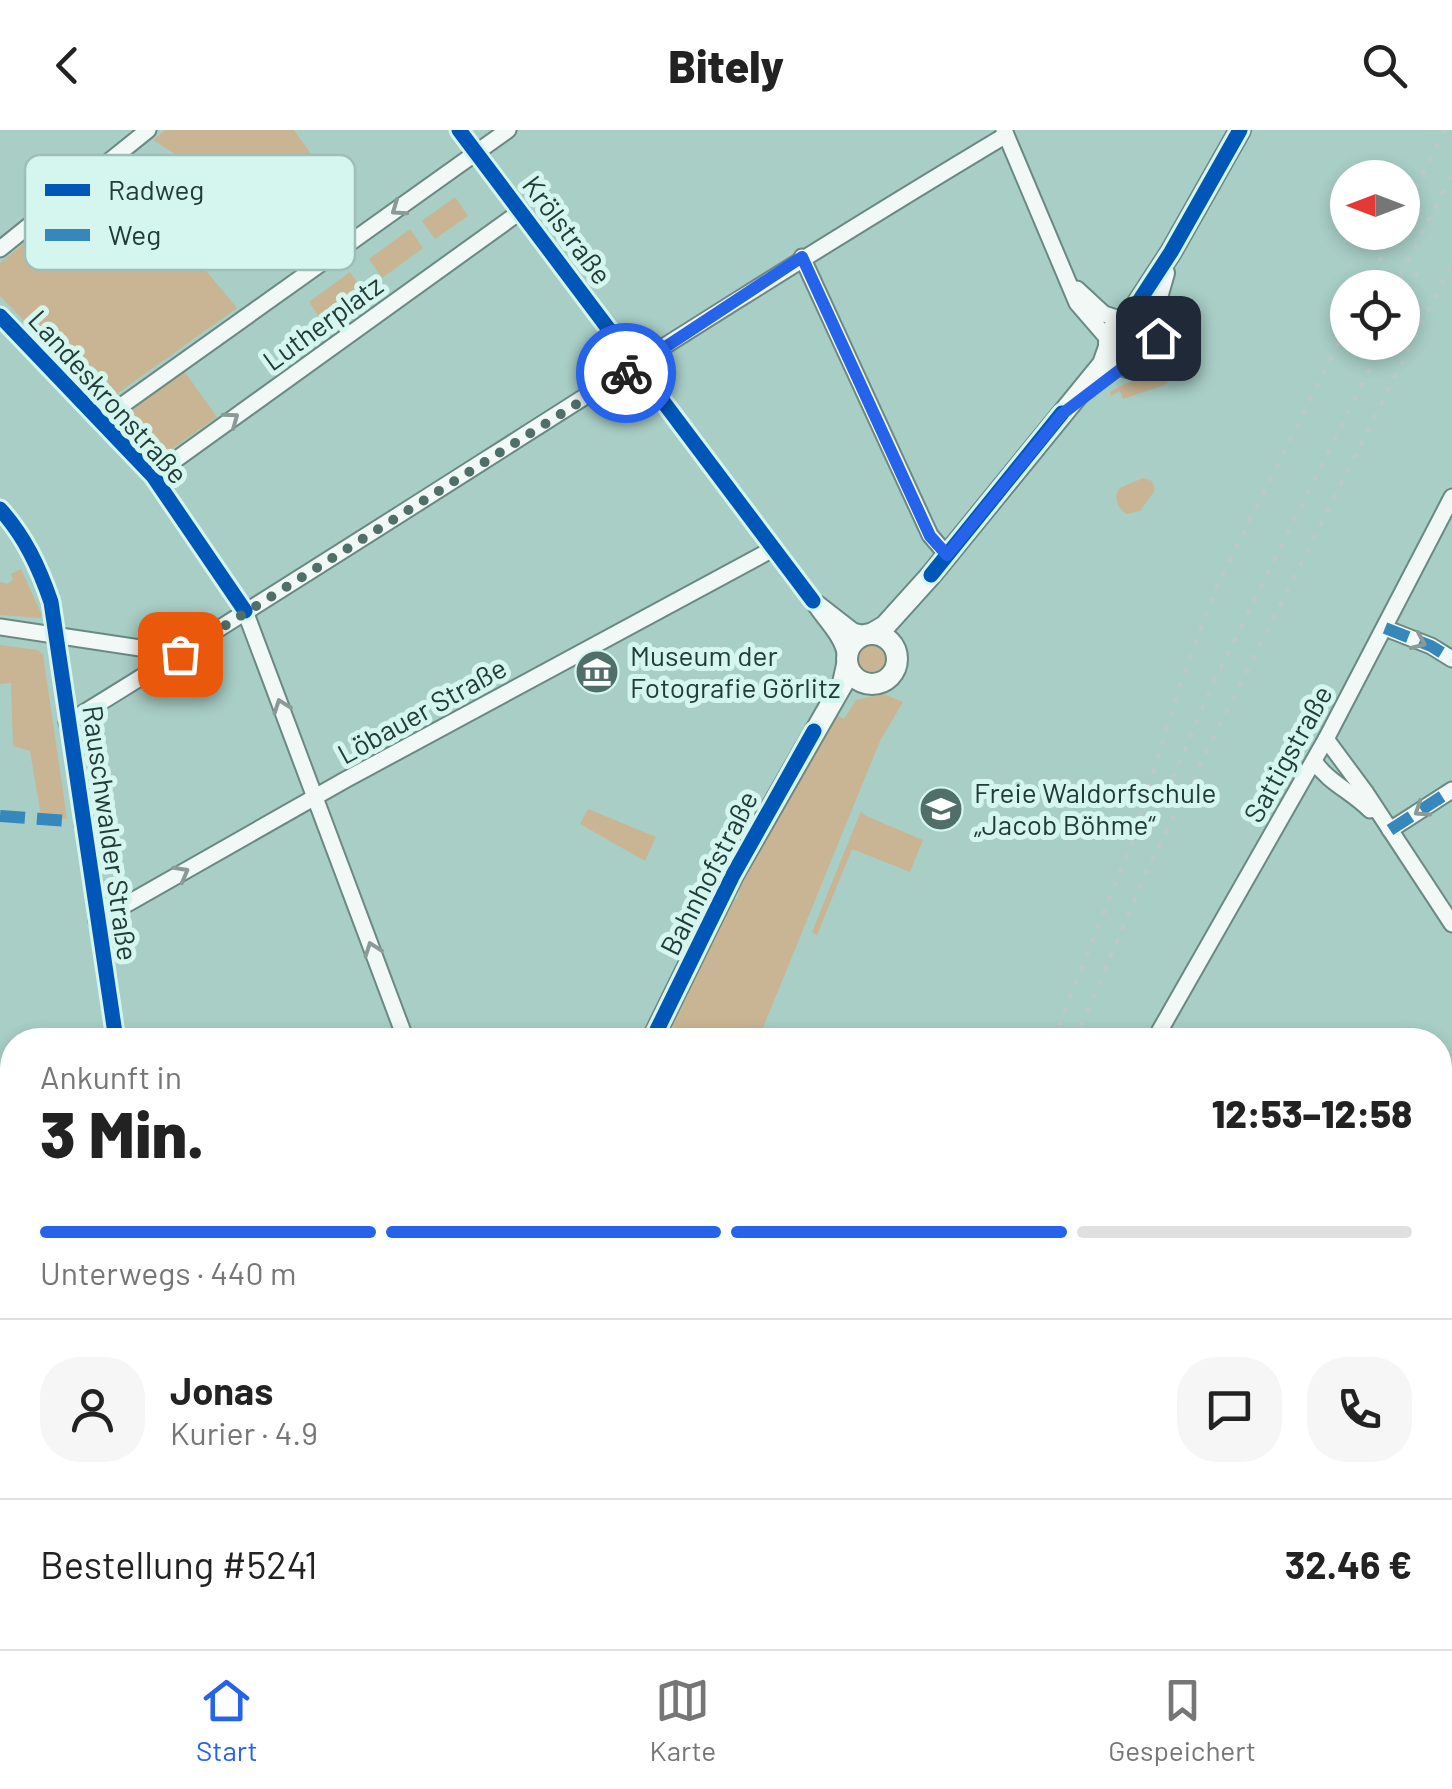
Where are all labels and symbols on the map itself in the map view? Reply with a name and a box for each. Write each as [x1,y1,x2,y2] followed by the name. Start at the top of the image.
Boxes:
[25,155,355,270] legend
[1330,160,1420,250] north arrow
[516,168,620,290] street label: Krölstraße
[108,172,204,206] text: Radweg
[391,197,409,215] one-way arrow
[108,217,161,251] text: Weg
[256,267,389,377] street label: Lutherplatz
[1116,296,1201,381] pin
[22,303,196,490] street label: Landeskronstraße
[576,323,676,423] courier
[221,413,239,431] one-way arrow
[138,612,223,697] pin
[1409,630,1427,650] one-way arrow
[630,638,841,704] place label: Museum der Fotografie Görlitz
[574,649,620,695] museum icon: Museum der Fotografie Görlitz
[331,650,512,771] street label: Löbauer Straße
[1236,679,1339,828] street label: Sattigstraße
[272,699,293,716] one-way arrow
[76,703,146,963] street label: Rauschwalder Straße
[974,775,1216,841] place label: Freie Waldorfschule „Jacob Böhme“
[652,785,764,960] street label: Bahnhofstraße
[918,786,964,832] school or university icon: Freie Waldorfschule „Jacob Böhme“
[1413,797,1431,816] one-way arrow
[171,865,189,885] one-way arrow
[363,941,383,958] one-way arrow

